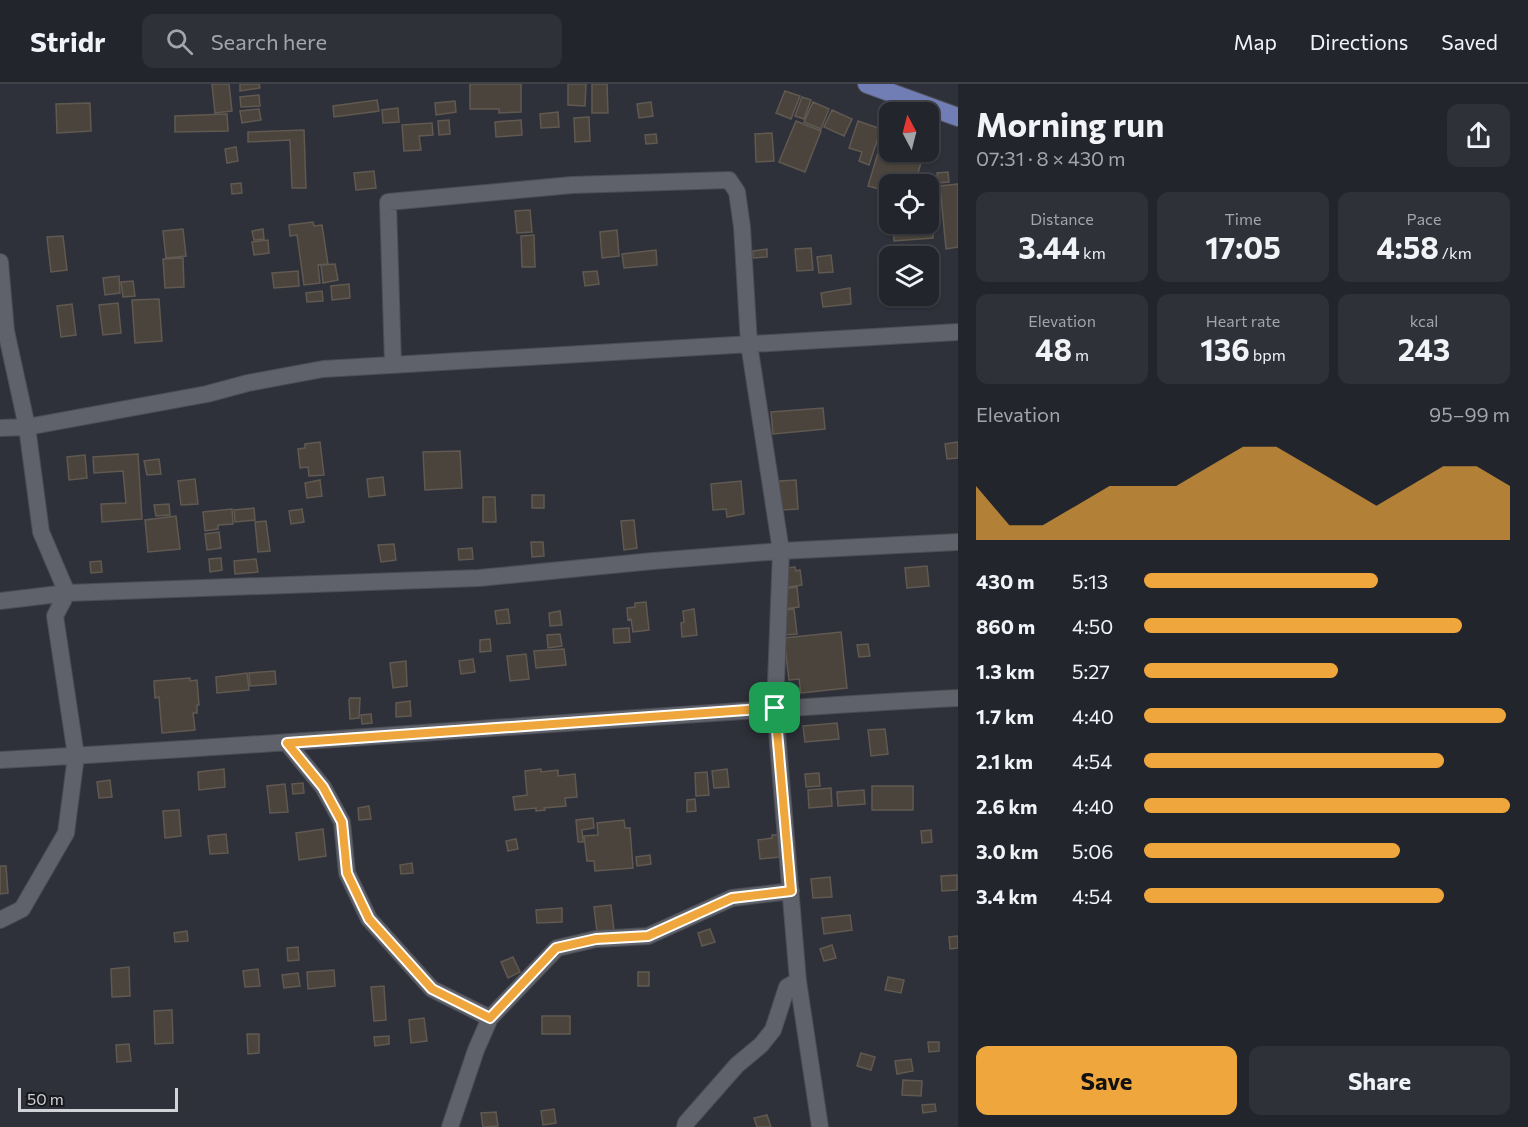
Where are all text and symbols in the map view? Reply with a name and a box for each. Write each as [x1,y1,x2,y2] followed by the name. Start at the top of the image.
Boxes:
[142,14,562,68] search box
[30,24,106,58] text: Stridr
[163,25,196,58] icon: search
[211,28,327,55] text: Search here
[1234,29,1277,54] text: Map
[1310,29,1408,54] text: Directions
[1441,29,1498,54] text: Saved
[879,102,939,162] north arrow
[879,102,939,306] map controls
[976,103,1164,144] text: Morning run
[1447,104,1510,167] button: share
[976,146,1125,170] text: 07:31 · 8 × 430 m
[879,174,939,234] button: locate
[1030,209,1094,228] text: Distance
[1225,209,1261,228] text: Time
[1407,209,1441,228] text: Pace
[1018,228,1080,265] text: 3.44
[1205,228,1281,265] text: 17:05
[1376,228,1439,265] text: 4:58
[1080,243,1106,262] text: km
[1439,243,1472,262] text: /km
[879,246,939,306] button: layers
[1028,311,1096,330] text: Elevation
[1206,311,1280,330] text: Heart rate
[1410,311,1438,330] text: kcal
[1035,330,1072,367] text: 48
[1200,330,1250,367] text: 136
[1398,330,1450,367] text: 243
[1072,345,1089,364] text: m
[1250,345,1286,364] text: bpm
[976,402,1061,426] text: Elevation
[1429,402,1510,426] text: 95–99 m
[976,569,1034,593] text: 430 m
[1072,569,1108,593] text: 5:13
[976,614,1035,638] text: 860 m
[1072,614,1113,638] text: 4:50
[976,659,1035,683] text: 1.3 km
[1072,659,1110,683] text: 5:27
[749,682,800,733] pin
[758,691,791,724] icon: arrive
[976,704,1034,728] text: 1.7 km
[1072,704,1114,728] text: 4:40
[976,749,1033,773] text: 2.1 km
[1072,749,1112,773] text: 4:54
[976,794,1037,818] text: 2.6 km
[1072,794,1114,818] text: 4:40
[976,839,1038,863] text: 3.0 km
[1072,839,1113,863] text: 5:06
[976,884,1038,908] text: 3.4 km
[1072,884,1112,908] text: 4:54
[976,1046,1237,1115] button: Save
[1249,1046,1510,1115] button: Share
[18,1085,178,1112] scale bar
[27,1089,64,1108] text: 50 m

